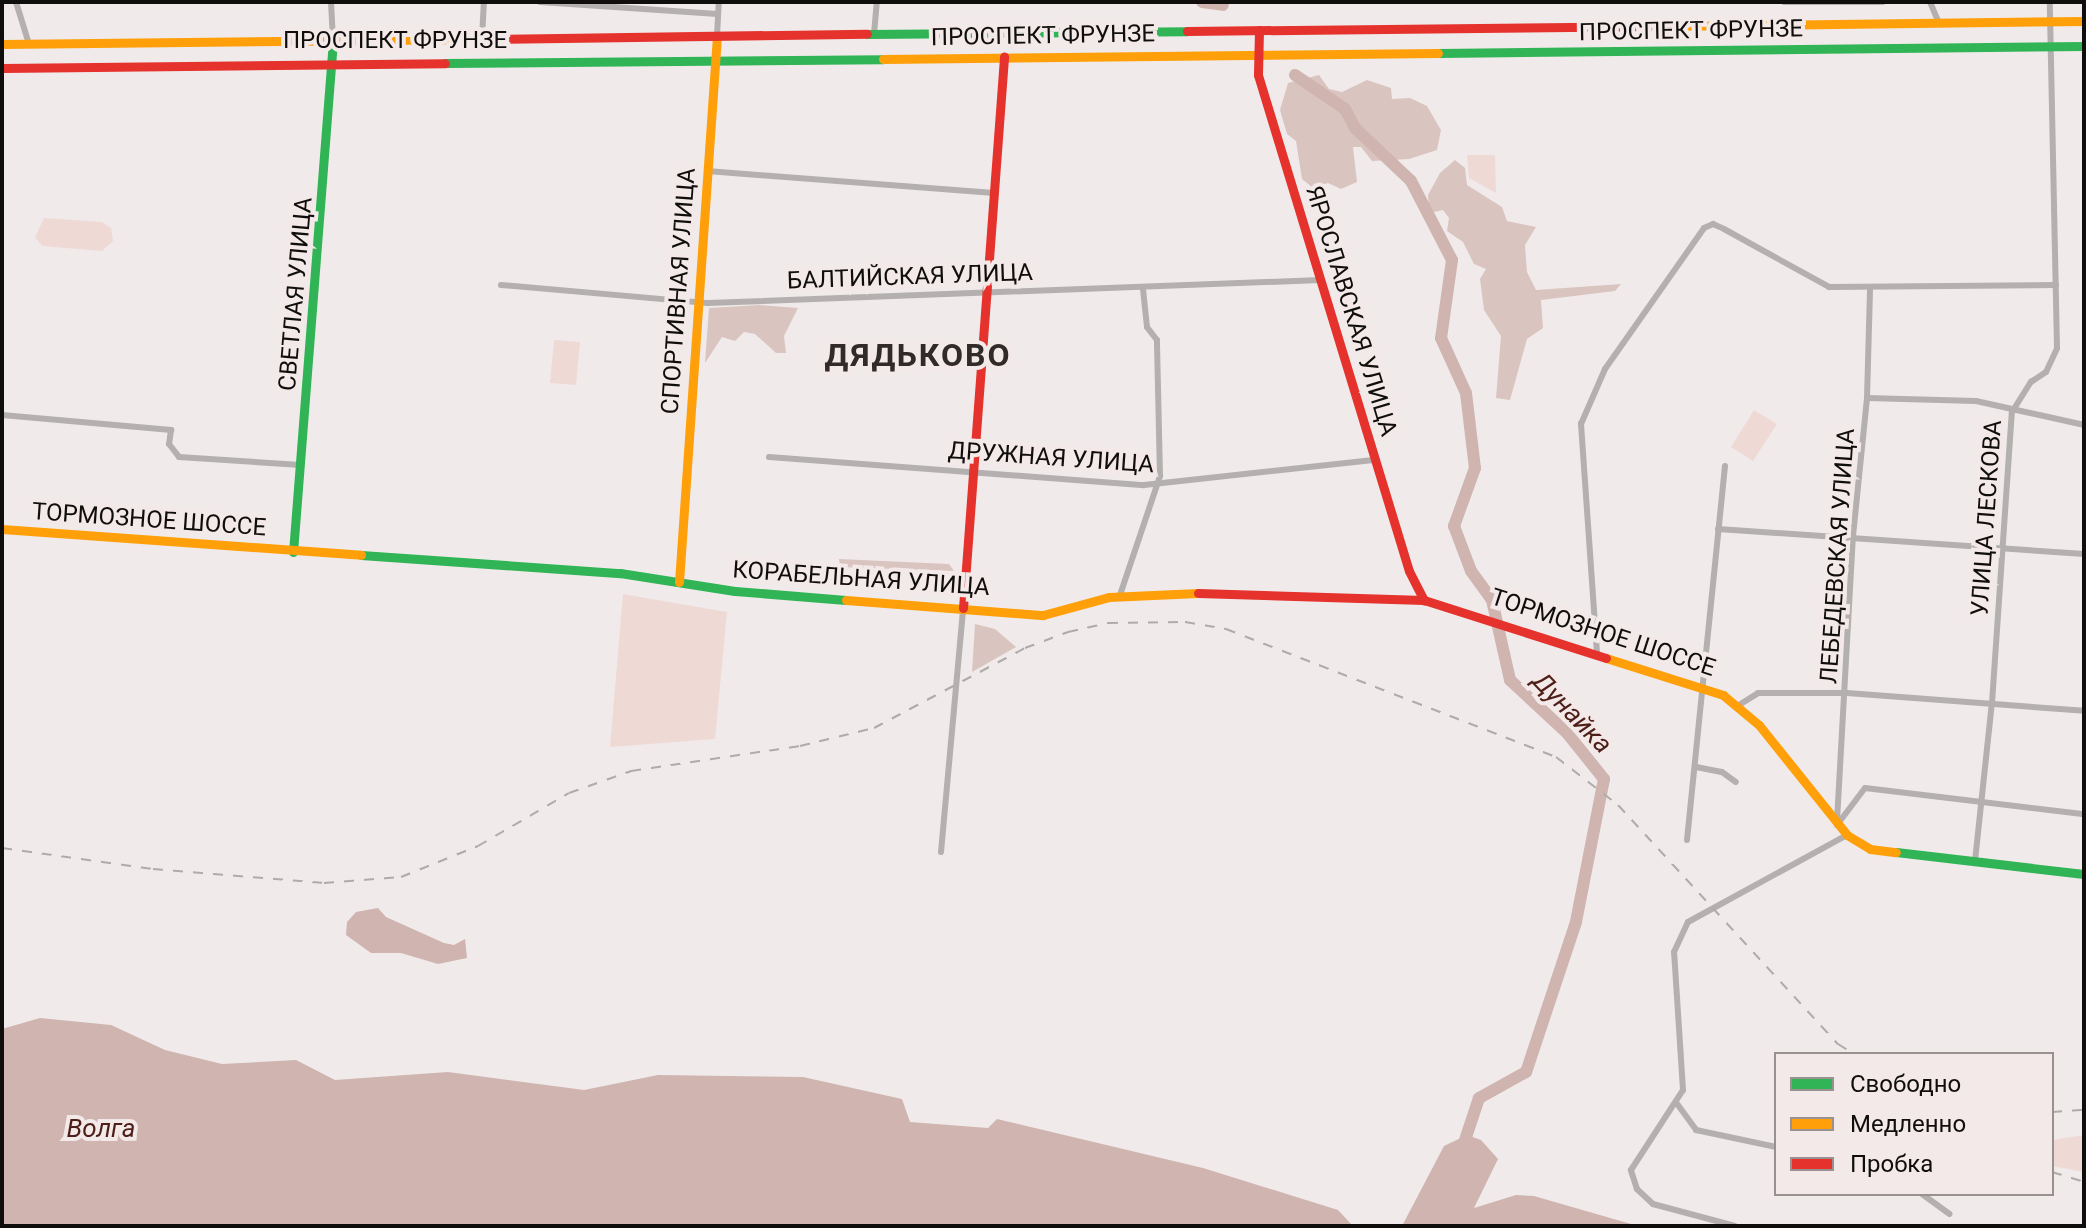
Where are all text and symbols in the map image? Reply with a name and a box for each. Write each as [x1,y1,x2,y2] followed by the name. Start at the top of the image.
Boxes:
[1578,15,1804,47] street label: ПРОСПЕКТ ФРУНЗЕ
[930,20,1156,52] street label: ПРОСПЕКТ ФРУНЗЕ
[283,27,507,55] street label: ПРОСПЕКТ ФРУНЗЕ
[656,167,702,415] street label: СПОРТИВНАЯ УЛИЦА
[1299,182,1403,440] street label: ЯРОСЛАВСКАЯ УЛИЦА
[273,196,319,392] street label: СВЕТЛАЯ УЛИЦА
[787,258,1033,296] street label: БАЛТИЙСКАЯ УЛИЦА
[825,336,1011,374] district label: ДЯДЬКОВО
[1966,419,2008,617] street label: УЛИЦА ЛЕСКОВА
[1815,427,1861,685] street label: ЛЕБЕДЕВСКАЯ УЛИЦА
[947,436,1155,480] street label: ДРУЖНАЯ УЛИЦА
[31,497,267,543] street label: ТОРМОЗНОЕ ШОССЕ
[731,556,991,602] street label: КОРАБЕЛЬНАЯ УЛИЦА
[1487,583,1719,683] street label: ТОРМОЗНОЕ ШОССЕ
[1526,666,1618,760] water label: Дунайка
[1774,1052,2054,1196] legend
[1850,1070,1961,1098] text: Свободно
[1850,1110,1966,1138] text: Медленно
[67,1113,135,1145] water label: Волга
[1850,1150,1933,1178] text: Пробка

